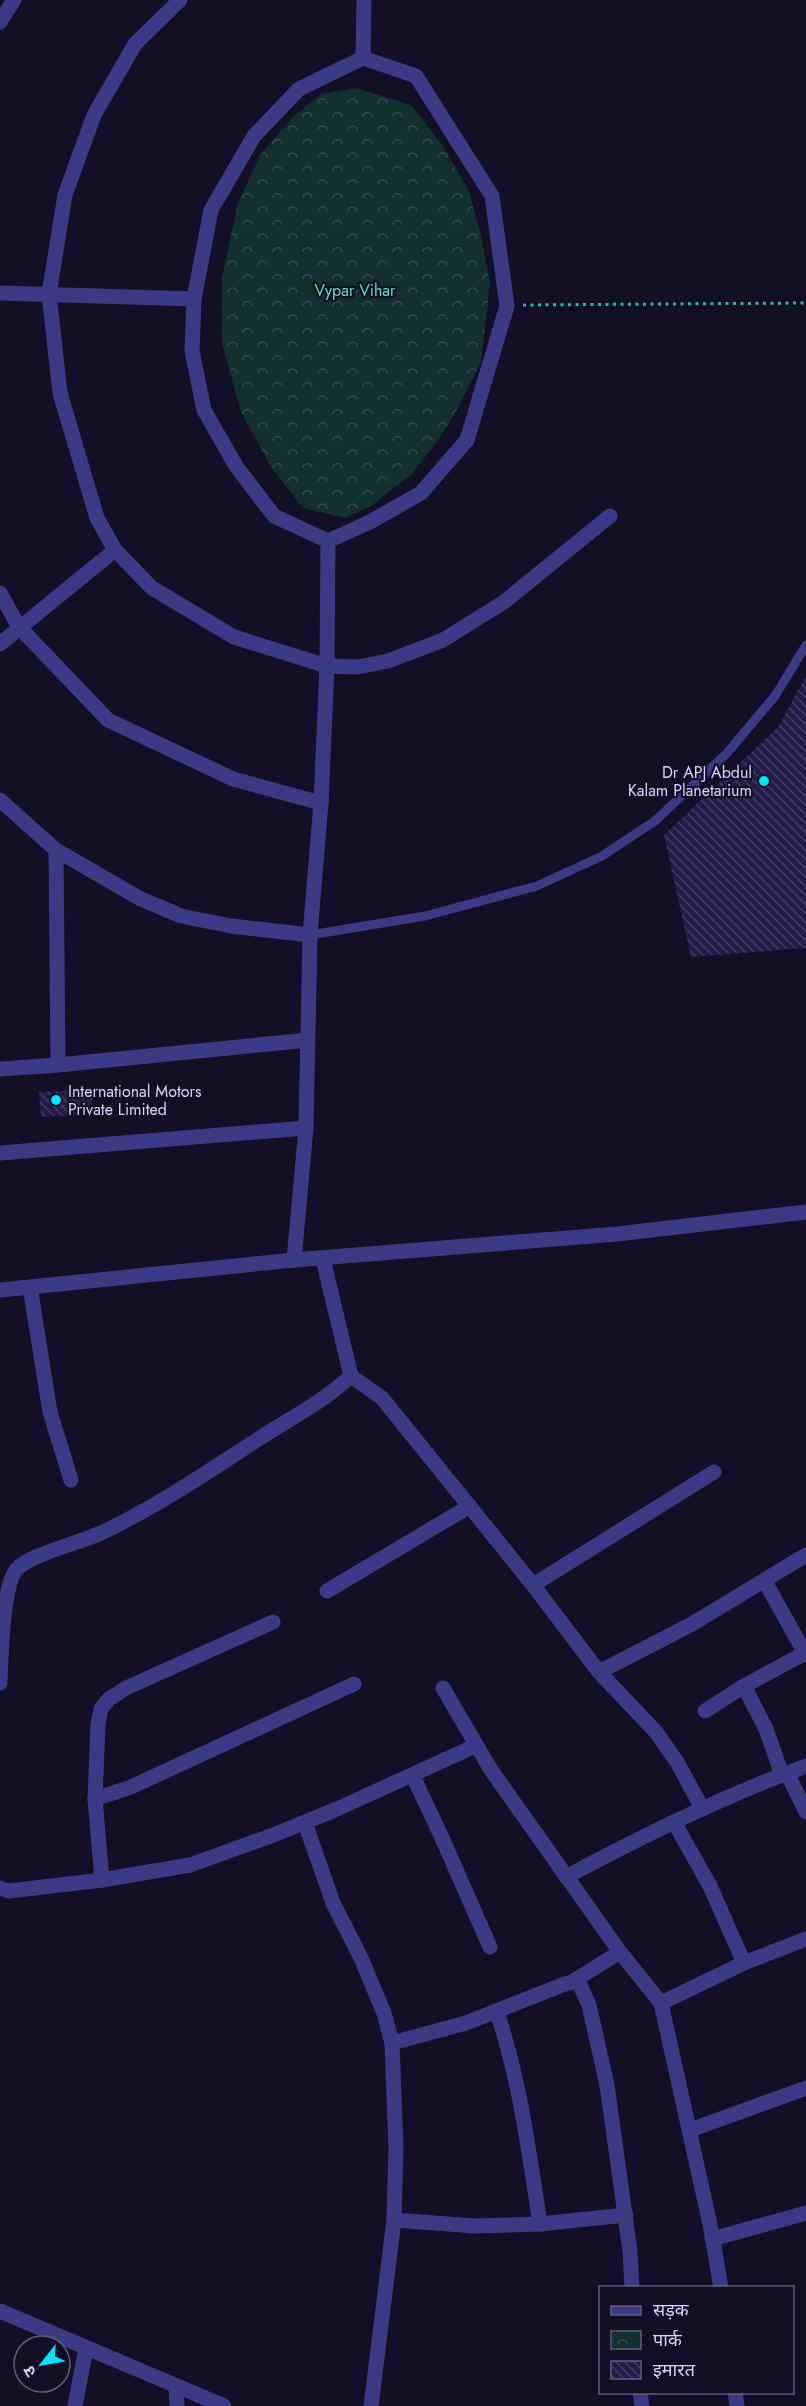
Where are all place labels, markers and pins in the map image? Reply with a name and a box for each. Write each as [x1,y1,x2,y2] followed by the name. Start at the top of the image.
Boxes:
[628,761,752,802] place label: Dr APJ Abdul Kalam Planetarium
[757,774,771,788] marker: Dr APJ Abdul Kalam Planetarium
[68,1080,202,1121] place label: International Motors Private Limited
[49,1093,63,1107] marker: International Motors Private Limited

